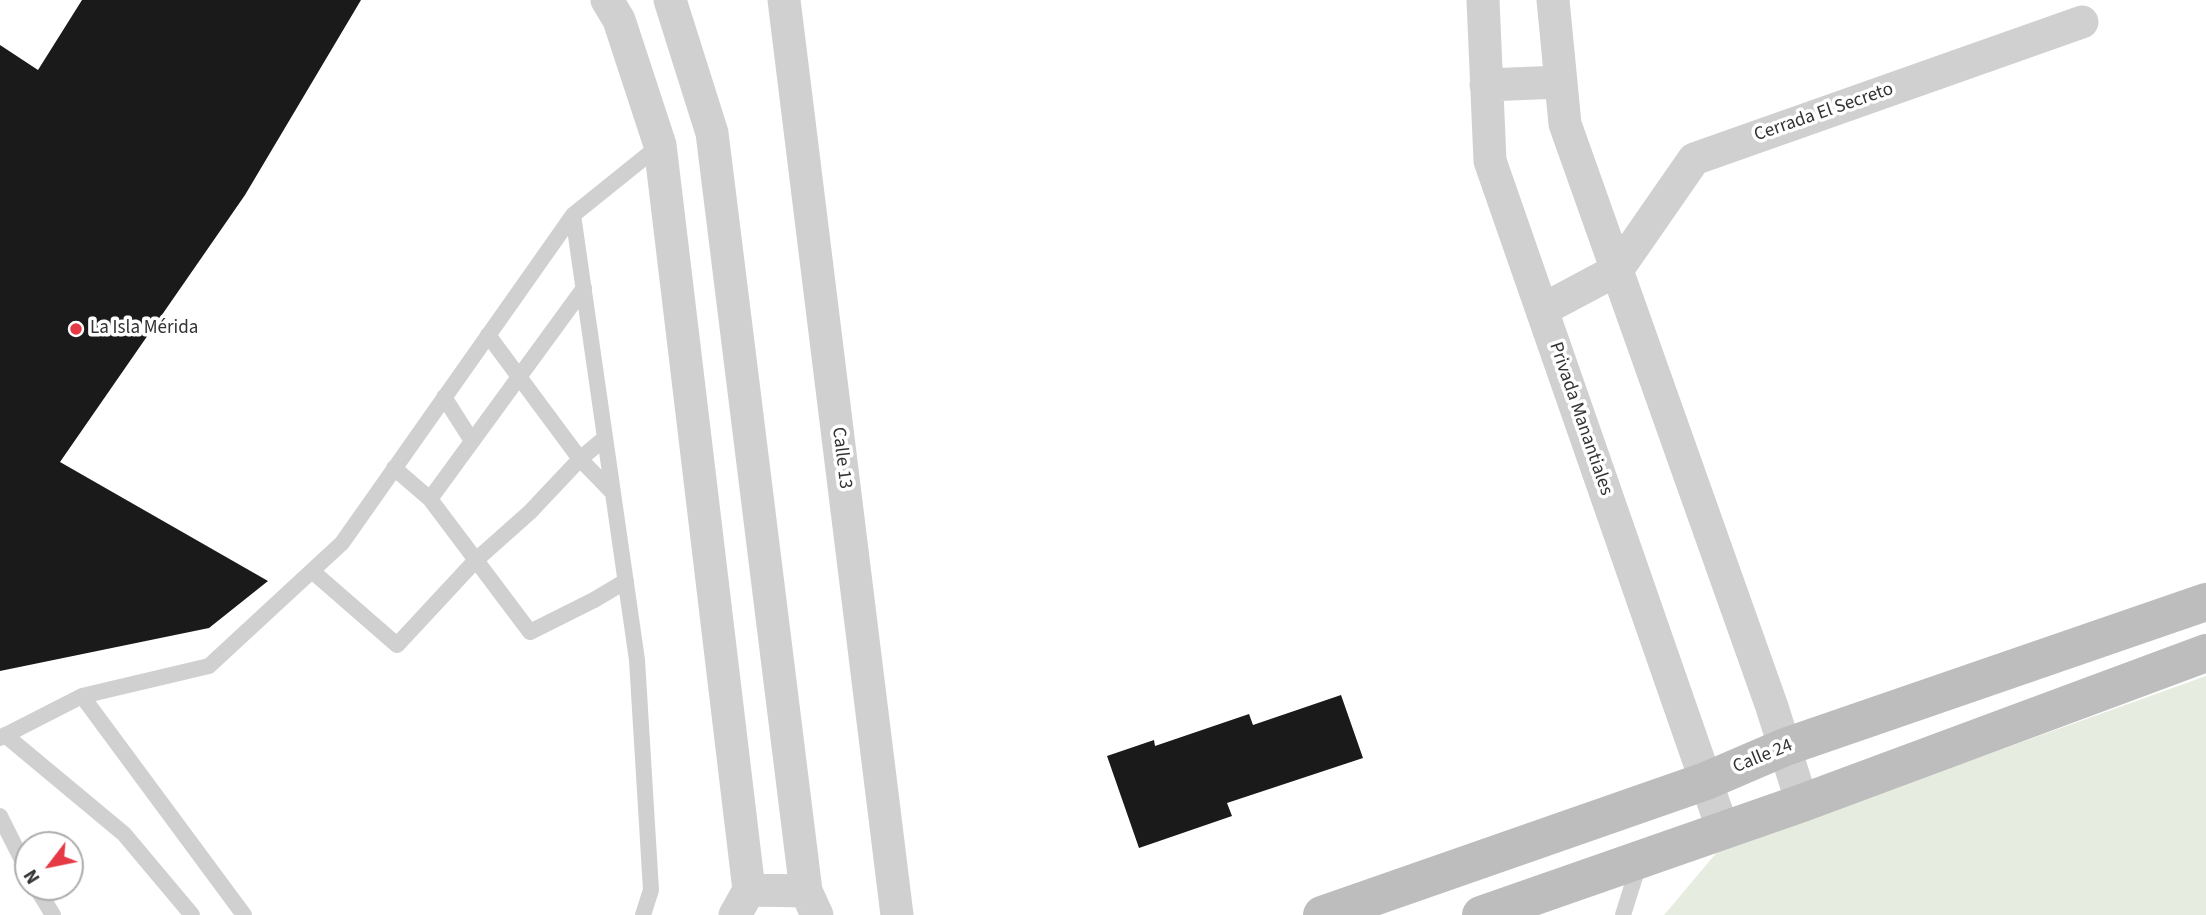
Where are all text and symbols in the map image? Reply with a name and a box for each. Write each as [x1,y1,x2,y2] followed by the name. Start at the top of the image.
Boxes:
[1752,79,1896,147] street label: Cerrada El Secreto
[90,318,198,340] place label: La Isla Mérida
[68,321,84,337] marker: La Isla Mérida
[1543,339,1617,499] street label: Privada Manantiales
[826,426,856,490] street label: Calle 13
[1730,735,1796,779] street label: Calle 24
[14,831,84,901] north arrow
[18,864,47,889] text: N

